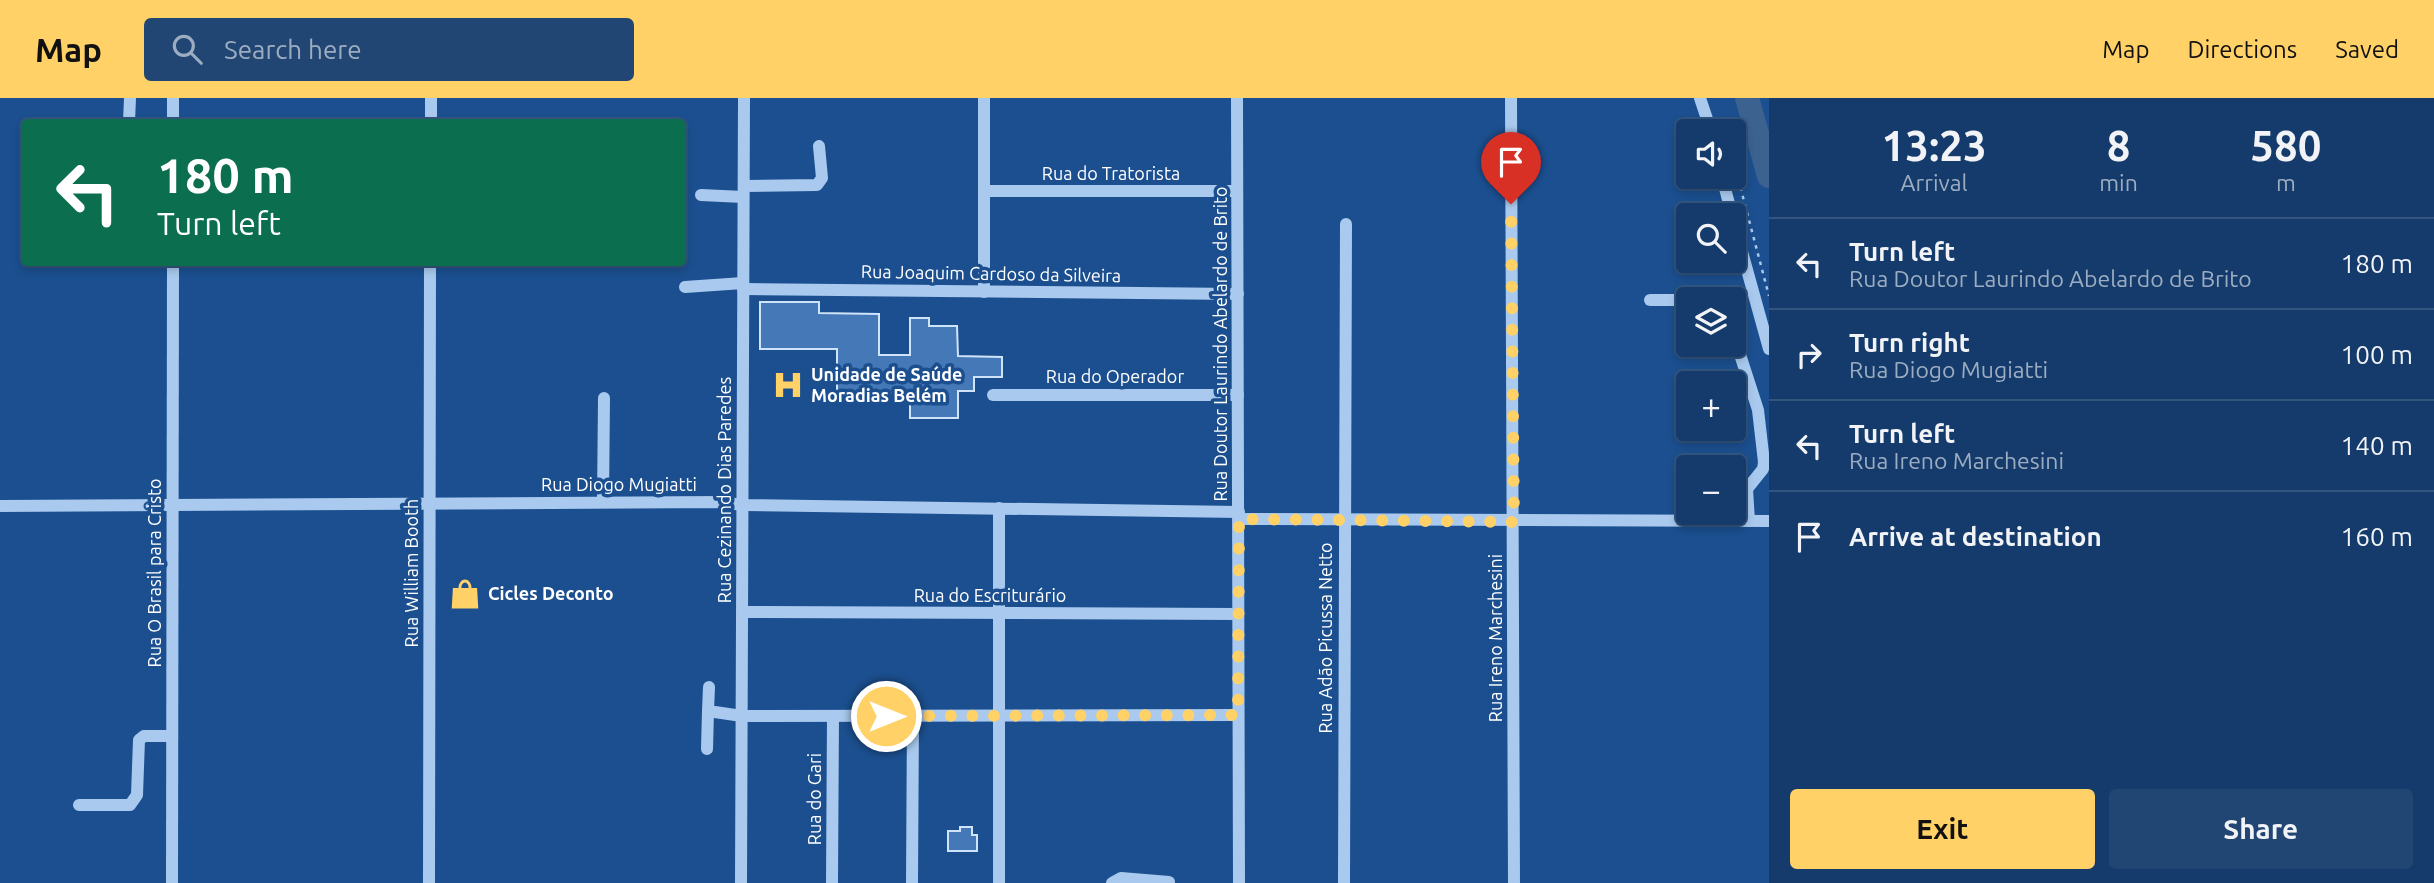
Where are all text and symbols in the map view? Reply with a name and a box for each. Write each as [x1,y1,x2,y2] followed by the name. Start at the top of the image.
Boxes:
[144,18,634,81] search box
[168,30,206,68] icon: search
[35,31,102,68] text: Map
[224,35,362,64] text: Search here
[2102,36,2149,63] text: Map
[2187,36,2297,63] text: Directions
[2335,36,2399,63] text: Saved
[1676,119,1746,525] map controls
[1676,119,1746,189] button: sound
[1882,122,1987,169] text: 13:23
[2107,122,2130,169] text: 8
[2250,122,2321,169] text: 580
[1481,132,1541,204] pin
[1492,143,1530,181] icon: arrive
[42,147,133,238] icon: left
[157,147,294,202] text: 180 m
[1042,163,1180,183] street label: Rua do Tratorista
[1901,170,1968,195] text: Arrival
[2099,170,2138,195] text: min
[2276,170,2296,195] text: m
[1210,186,1230,502] street label: Rua Doutor Laurindo Abelardo de Brito
[1676,203,1746,273] button: search
[157,205,281,241] text: Turn left
[1849,237,1955,266] text: Turn left
[1790,245,1828,283] icon: left
[2341,249,2413,278] text: 180 m
[861,261,1121,285] street label: Rua Joaquim Cardoso da Silveira
[1849,266,2252,291] text: Rua Doutor Laurindo Abelardo de Brito
[1676,287,1746,357] button: layers
[1849,328,1970,357] text: Turn right
[1790,336,1828,374] icon: right
[2341,340,2413,369] text: 100 m
[1849,357,2048,382] text: Rua Diogo Mugiatti
[811,364,962,405] place label: Unidade de Saúde Moradias Belém
[1046,366,1184,386] street label: Rua do Operador
[771,368,805,402] hospital icon: Unidade de Saúde Moradias Belém
[1676,371,1746,441] button: +
[714,377,734,603] street label: Rua Cezinando Dias Paredes
[1849,419,1955,448] text: Turn left
[1790,427,1828,465] icon: left
[2341,431,2413,460] text: 140 m
[1849,448,2064,473] text: Rua Ireno Marchesini
[1676,455,1746,525] button: −
[541,474,697,494] street label: Rua Diogo Mugiatti
[144,478,164,668] street label: Rua O Brasil para Cristo
[401,499,421,647] street label: Rua William Booth
[1790,518,1828,556] icon: arrive
[1849,522,2102,551] text: Arrive at destination
[2341,522,2413,551] text: 160 m
[1315,542,1335,734] street label: Rua Adão Picussa Netto
[1485,554,1505,722] street label: Rua Ireno Marchesini
[448,577,482,611] shop icon: Cicles Deconto
[488,583,614,603] place label: Cicles Deconto
[914,585,1066,605] street label: Rua do Escriturário
[849,679,923,753] position arrow
[804,753,824,845] street label: Rua do Gari
[1790,789,2095,869] button: Exit
[2109,789,2413,869] button: Share

